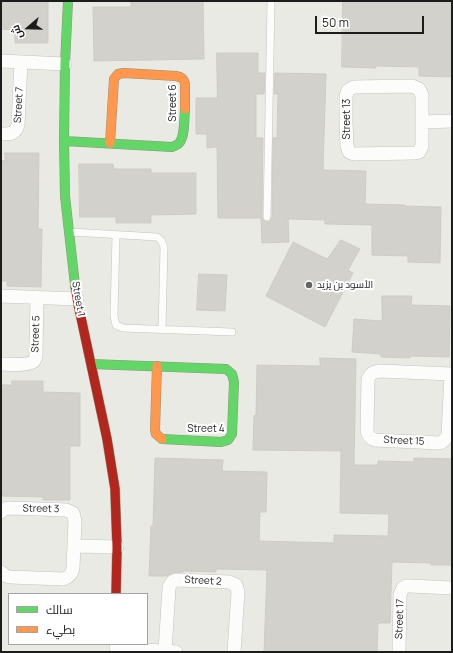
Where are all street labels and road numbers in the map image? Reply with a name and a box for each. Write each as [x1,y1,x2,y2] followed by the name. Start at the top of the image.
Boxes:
[167,84,179,122] street label: Street 6
[12,87,26,123] street label: Street 7
[341,99,353,139] street label: Street 13
[69,281,87,317] street label: Street 1
[29,315,43,353] street label: Street 5
[187,423,225,435] street label: Street 4
[383,434,425,448] street label: Street 15
[22,503,60,515] street label: Street 3
[184,574,222,588] street label: Street 2
[393,599,407,639] street label: Street 17

